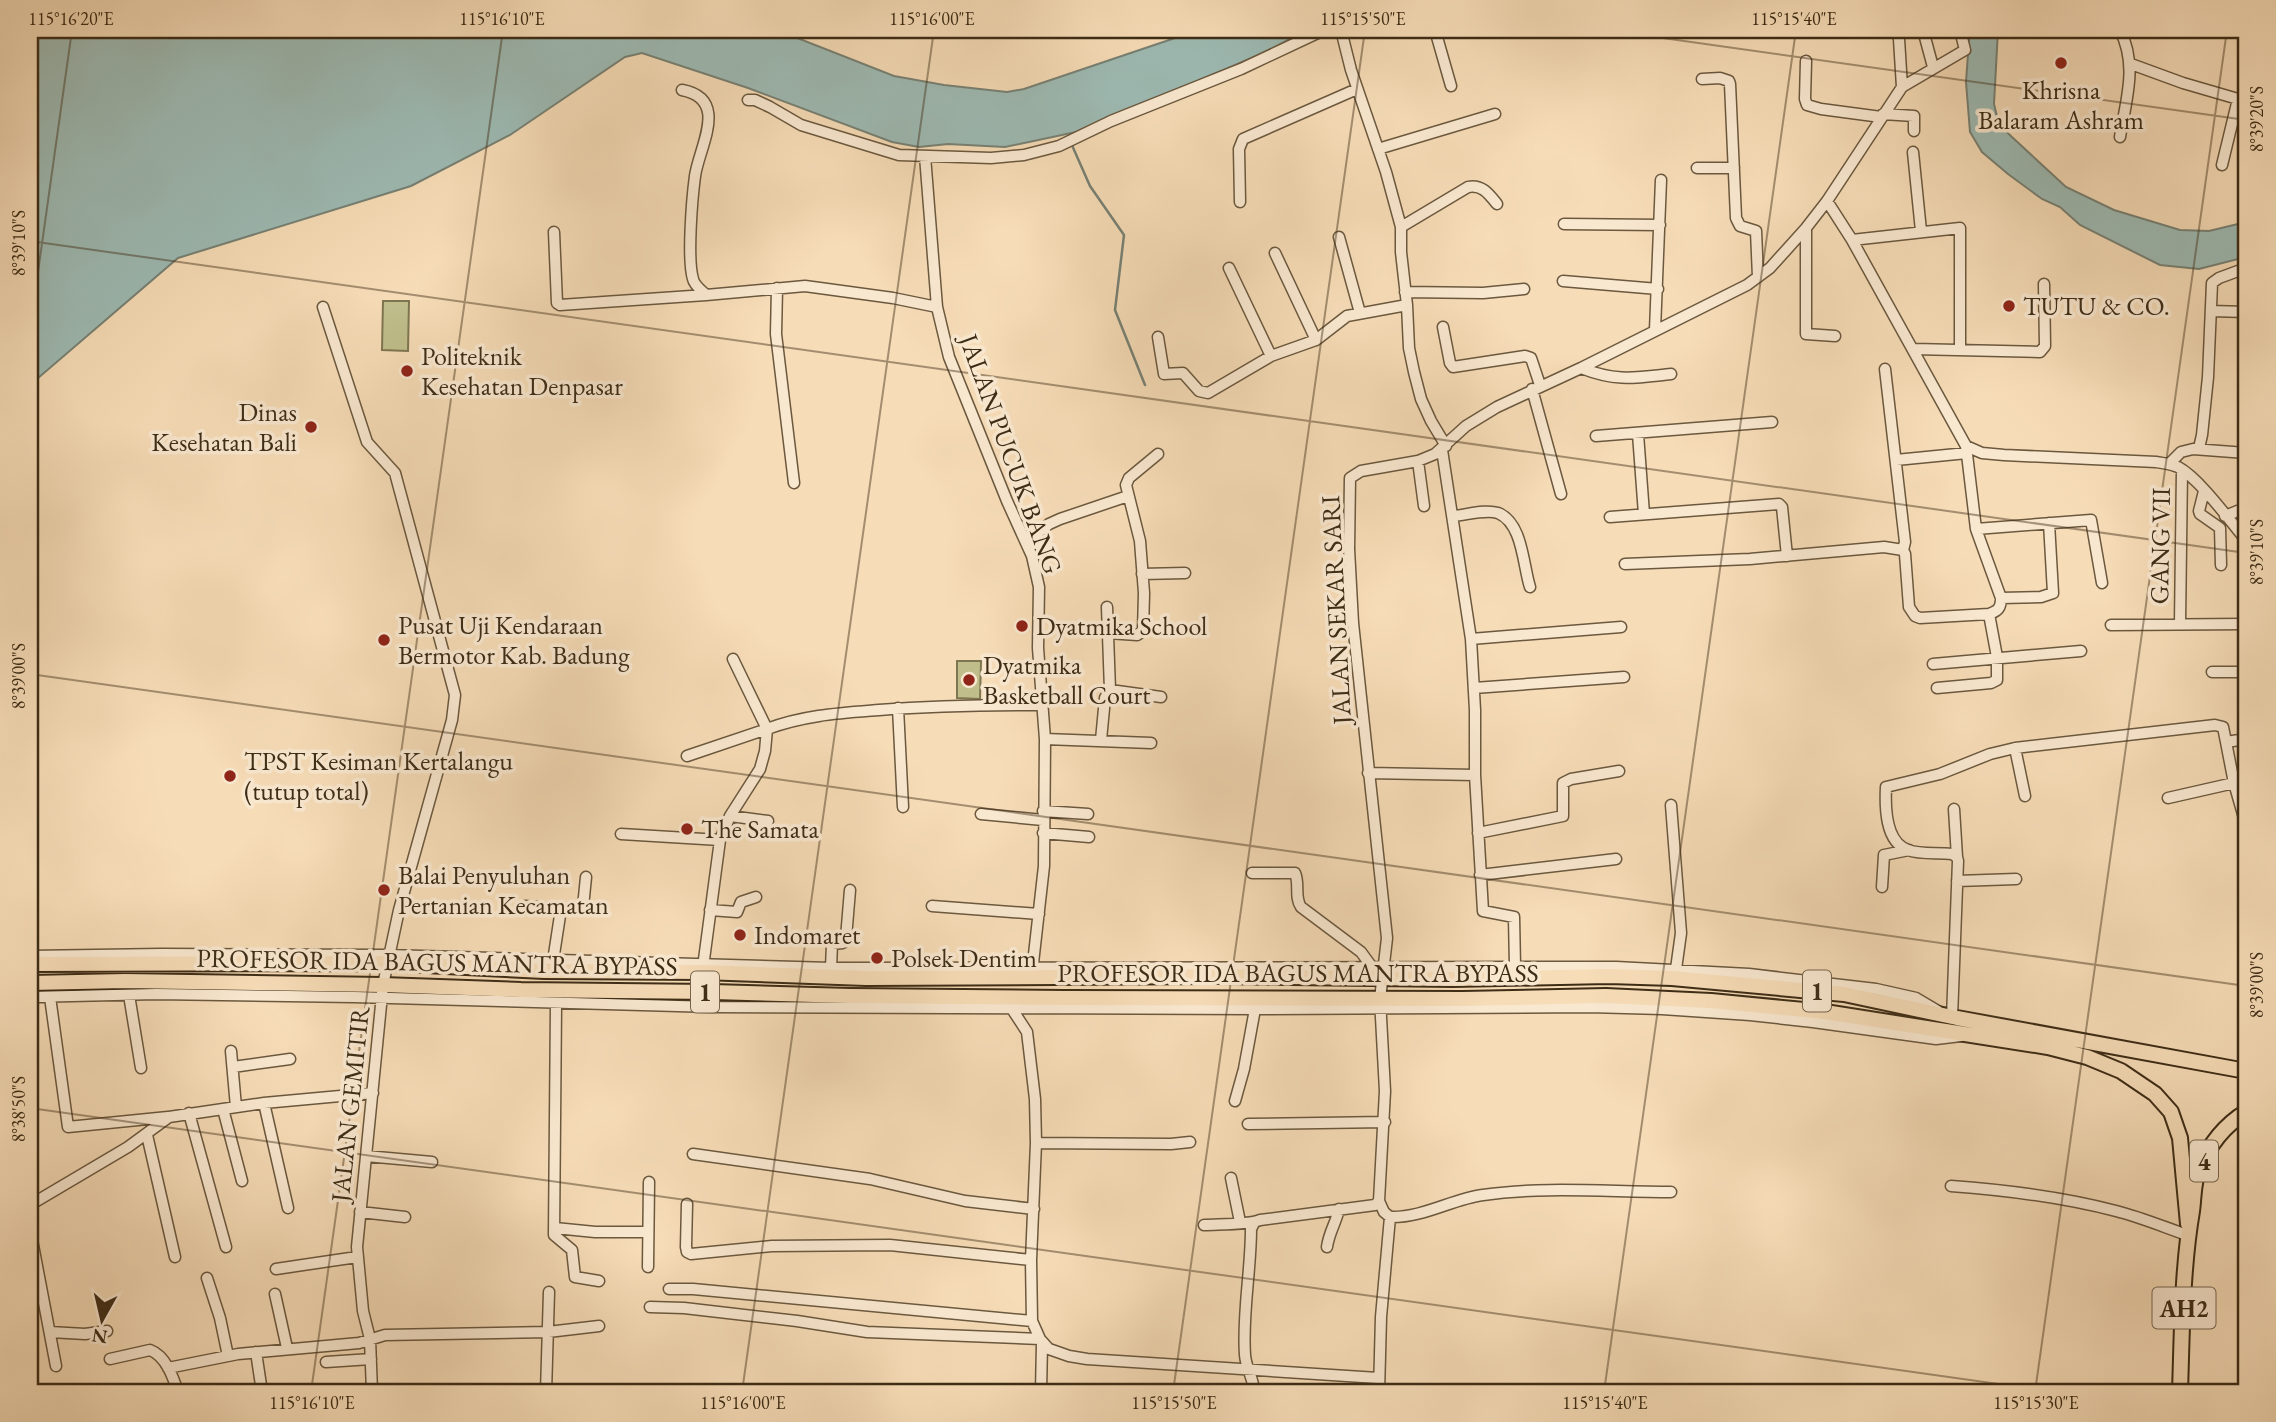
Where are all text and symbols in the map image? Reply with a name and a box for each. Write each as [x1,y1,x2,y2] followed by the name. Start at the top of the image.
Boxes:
[28,7,114,30] text: 115°16'20"E
[459,7,545,30] text: 115°16'10"E
[889,7,975,30] text: 115°16'00"E
[1320,7,1406,30] text: 115°15'50"E
[1751,7,1837,30] text: 115°15'40"E
[2053,55,2069,71] marker: Khrisna Balaram Ashram
[1978,73,2144,137] place label: Khrisna Balaram Ashram
[2245,86,2268,152] text: 8°39'20"S
[7,210,30,276] text: 8°39'10"S
[2023,289,2170,323] place label: TUTU & CO.
[2001,298,2017,314] marker: TUTU & CO.
[951,328,1070,579] street label: JALAN PUCUK BANG
[421,339,623,403] place label: Politeknik Kesehatan Denpasar
[399,363,415,379] marker: Politeknik Kesehatan Denpasar
[151,395,297,459] place label: Dinas Kesehatan Bali
[303,419,319,435] marker: Dinas Kesehatan Bali
[2142,487,2178,605] street label: GANG VII
[1313,494,1359,727] street label: JALAN SEKAR SARI
[2245,519,2268,585] text: 8°39'10"S
[398,608,630,672] place label: Pusat Uji Kendaraan Bermotor Kab. Badung
[1036,609,1207,643] place label: Dyatmika School
[1014,618,1030,634] marker: Dyatmika School
[376,632,392,648] marker: Pusat Uji Kendaraan Bermotor Kab. Badung
[7,643,30,709] text: 8°39'00"S
[983,648,1150,712] place label: Dyatmika Basketball Court
[961,672,977,688] marker: Dyatmika Basketball Court
[244,744,513,808] place label: TPST Kesiman Kertalangu (tutup total)
[222,768,238,784] marker: TPST Kesiman Kertalangu (tutup total)
[701,812,819,846] place label: The Samata
[679,821,695,837] marker: The Samata
[398,858,609,922] place label: Balai Penyuluhan Pertanian Kecamatan
[376,882,392,898] marker: Balai Penyuluhan Pertanian Kecamatan
[754,918,860,952] place label: Indomaret
[732,927,748,943] marker: Indomaret
[196,941,678,983] street label: PROFESOR IDA BAGUS MANTRA BYPASS
[891,941,1037,975] place label: Polsek Dentim
[869,950,885,966] marker: Polsek Dentim
[2245,952,2268,1018] text: 8°39'00"S
[1057,956,1539,990] street label: PROFESOR IDA BAGUS MANTRA BYPASS
[1803,971,1831,1012] road number: 1
[691,972,719,1012] road number: 1
[323,1004,377,1205] street label: JALAN GEMITIR
[7,1076,30,1142] text: 8°38'50"S
[2190,1140,2218,1182] road number: 4
[66,1286,136,1356] north arrow
[2152,1288,2216,1328] road number: AH2
[90,1323,109,1350] text: N
[269,1391,355,1414] text: 115°16'10"E
[700,1391,786,1414] text: 115°16'00"E
[1131,1391,1217,1414] text: 115°15'50"E
[1562,1391,1648,1414] text: 115°15'40"E
[1993,1391,2079,1414] text: 115°15'30"E

